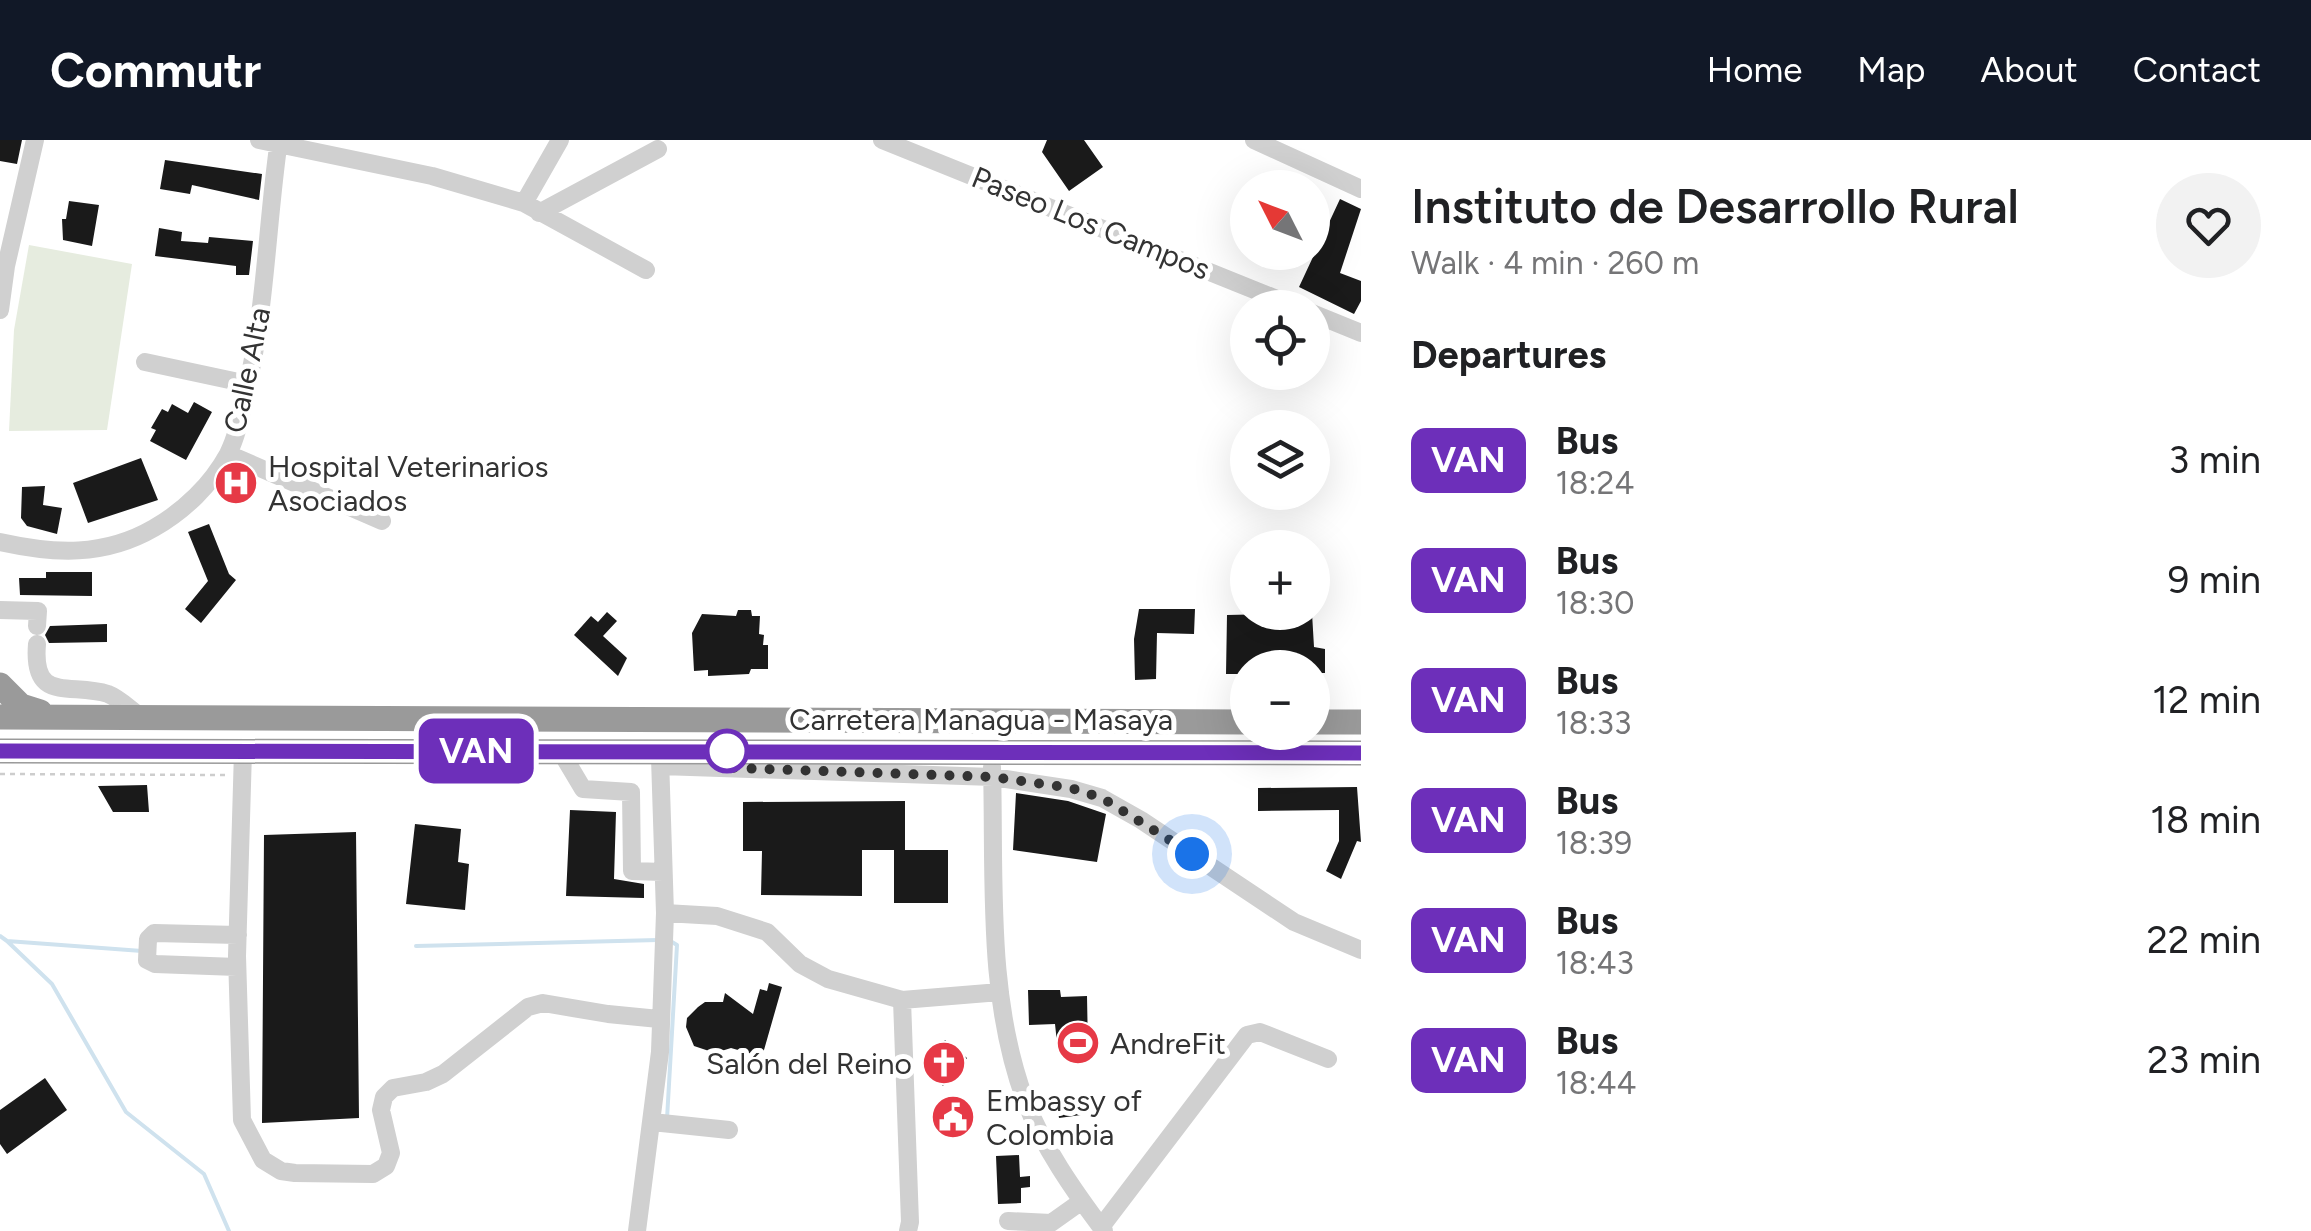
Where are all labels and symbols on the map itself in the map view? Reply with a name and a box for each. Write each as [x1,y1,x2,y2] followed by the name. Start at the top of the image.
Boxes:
[967,158,1215,288] street label: Paseo Los Campos
[1230,170,1330,270] north arrow
[216,304,278,436] street label: Calle Alta
[268,448,548,519] place label: Hospital Veterinarios Asociados
[213,460,259,506] hospital icon: Hospital Veterinarios Asociados
[789,701,1173,738] street label: Carretera Managua - Masaya
[418,718,534,784] line badge: VAN
[706,730,748,772] unlabelled marker
[1167,829,1217,879] your location
[1055,1020,1101,1066] sports icon: AndreFit
[1110,1025,1226,1062] place label: AndreFit
[921,1040,967,1086] church icon: Salón del Reino
[706,1045,912,1082] place label: Salón del Reino
[986,1082,1142,1153] place label: Embassy of Colombia
[930,1094,976,1140] public building icon: Embassy of Colombia

